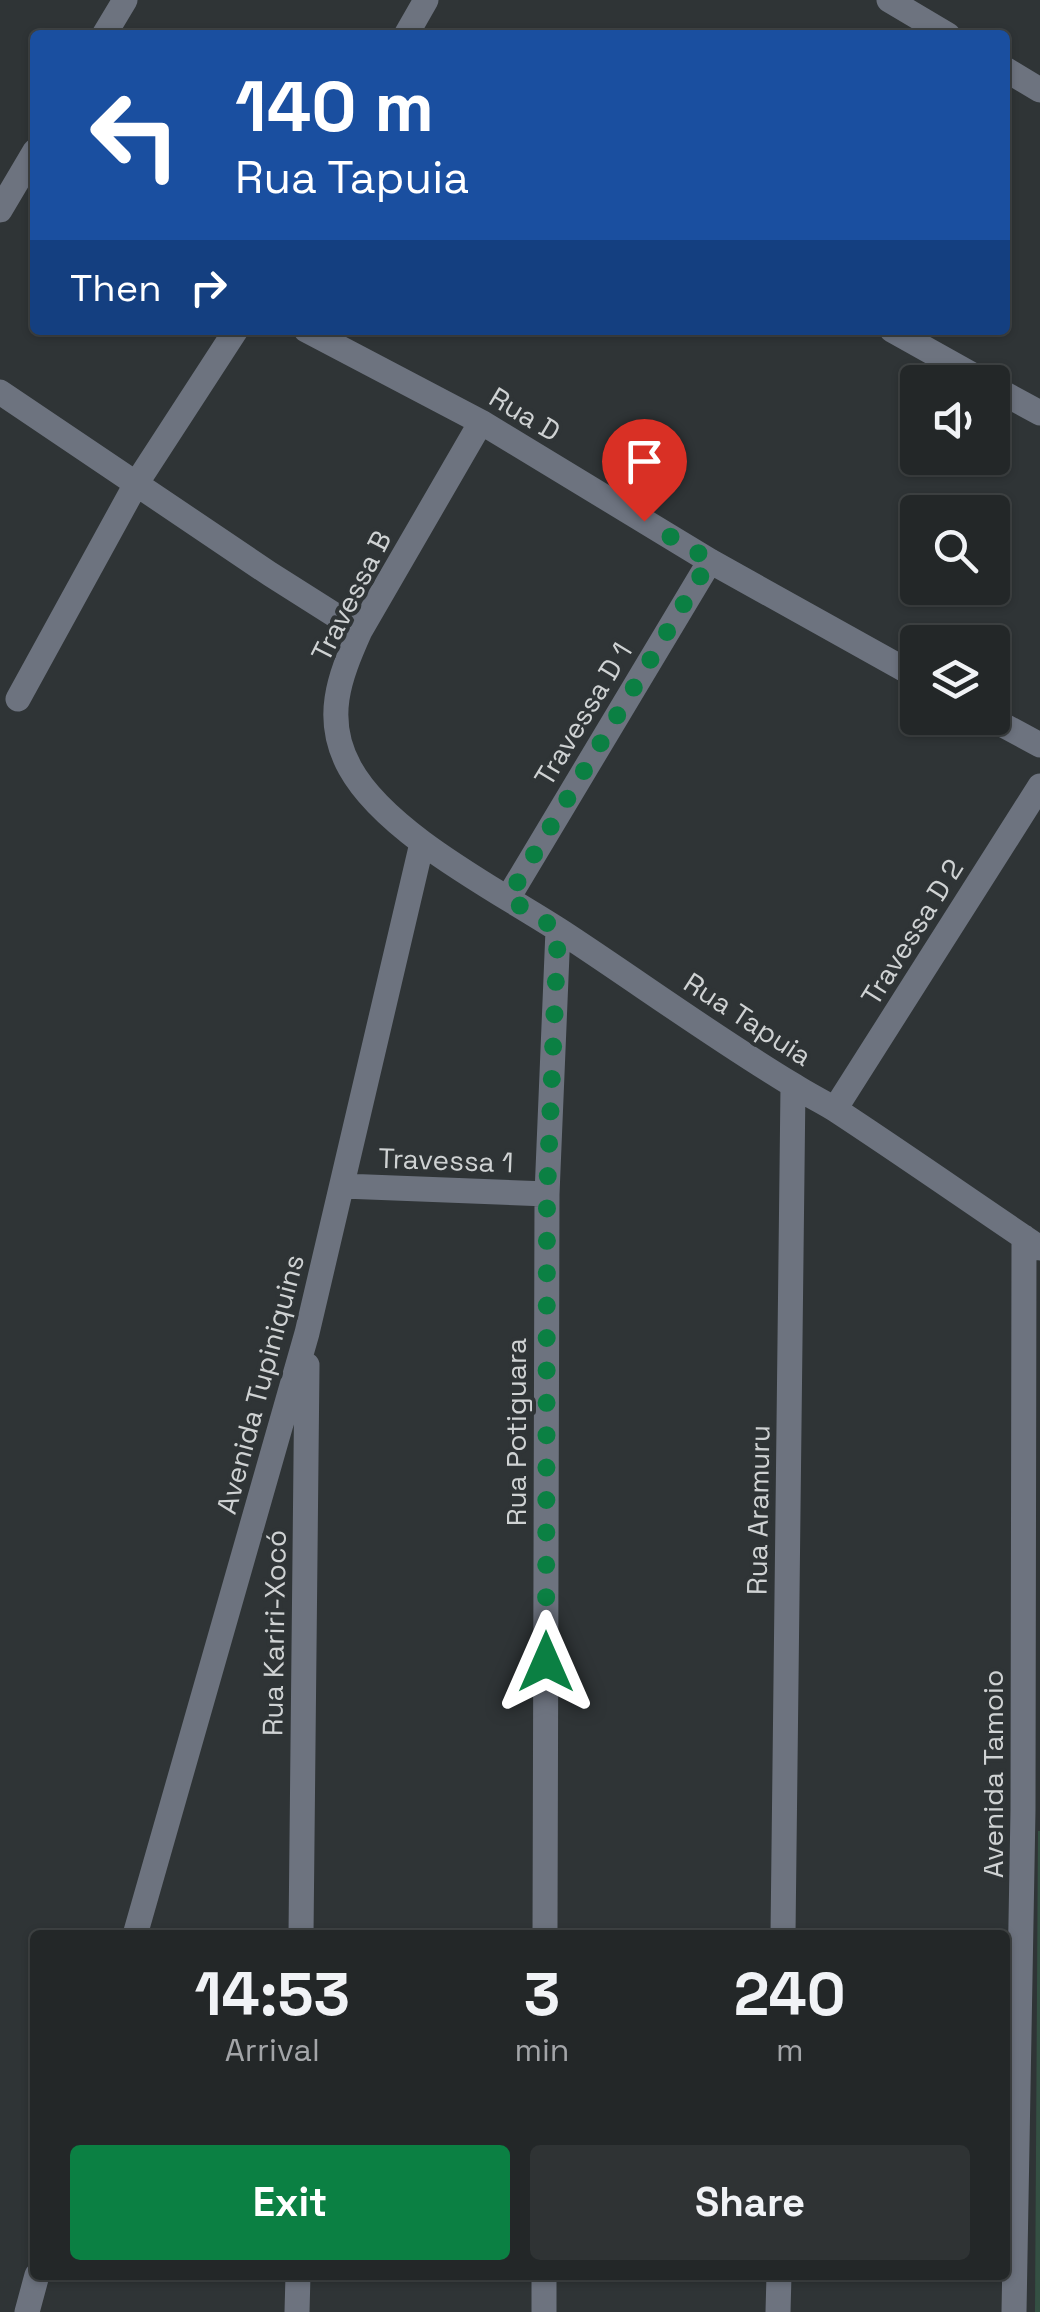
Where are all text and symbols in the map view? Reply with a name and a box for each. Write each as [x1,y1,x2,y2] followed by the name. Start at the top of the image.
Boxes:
[235,62,434,151] text: 140 m
[70,70,200,200] icon: left
[235,149,469,206] text: Rua Tapuia
[181,260,236,315] icon: right
[70,264,161,312] text: Then
[900,365,1010,735] map controls
[900,365,1010,475] button: sound
[483,379,567,449] street label: Rua D
[602,419,687,522] pin
[617,434,672,489] icon: arrive
[900,495,1010,605] button: search
[303,525,399,667] street label: Travessa B
[900,625,1010,735] button: layers
[526,636,640,792] street label: Travessa D 1
[853,852,971,1012] street label: Travessa D 2
[677,964,819,1074] street label: Rua Tapuia
[378,1140,514,1180] street label: Travessa 1
[208,1250,312,1518] street label: Avenida Tupiniquins
[498,1338,534,1526] street label: Rua Potiguara
[739,1425,777,1595] street label: Rua Aramuru
[254,1530,294,1736] street label: Rua Kariri-Xocó
[494,1610,598,1714] position arrow
[975,1670,1011,1878] street label: Avenida Tamoio
[194,1956,350,2033] text: 14:53
[524,1956,560,2033] text: 3
[734,1956,846,2033] text: 240
[225,2030,320,2070] text: Arrival
[514,2030,569,2070] text: min
[776,2030,803,2070] text: m
[70,2145,510,2260] button: Exit
[530,2145,970,2260] button: Share

